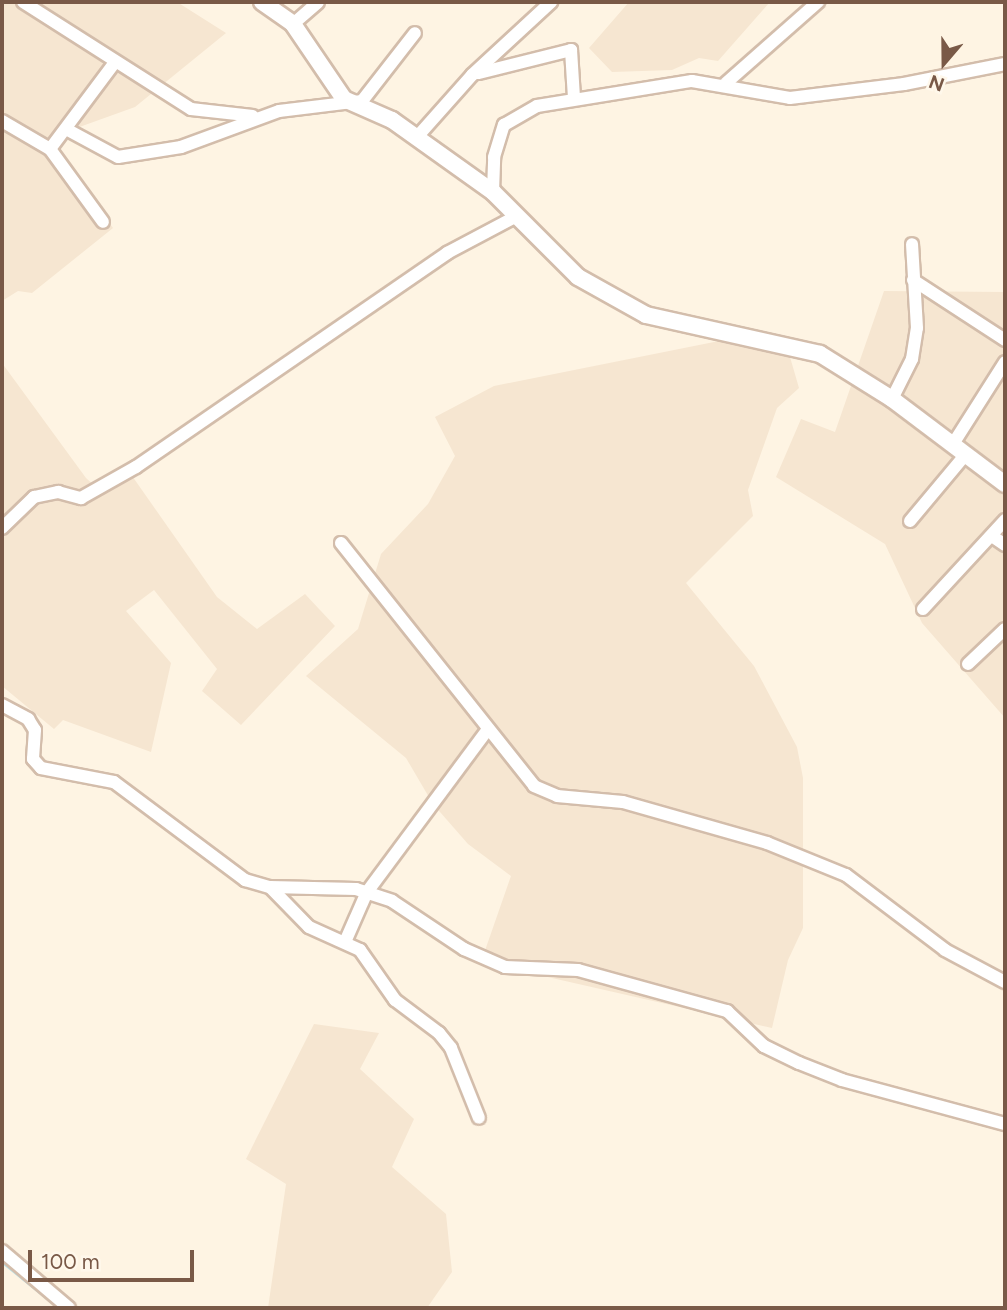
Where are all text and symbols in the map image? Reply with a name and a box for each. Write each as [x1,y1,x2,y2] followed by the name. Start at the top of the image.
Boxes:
[909,28,979,98] north arrow
[926,70,947,97] text: N
[32,1236,198,1280] scale bar
[41,1249,100,1274] text: 100 m

